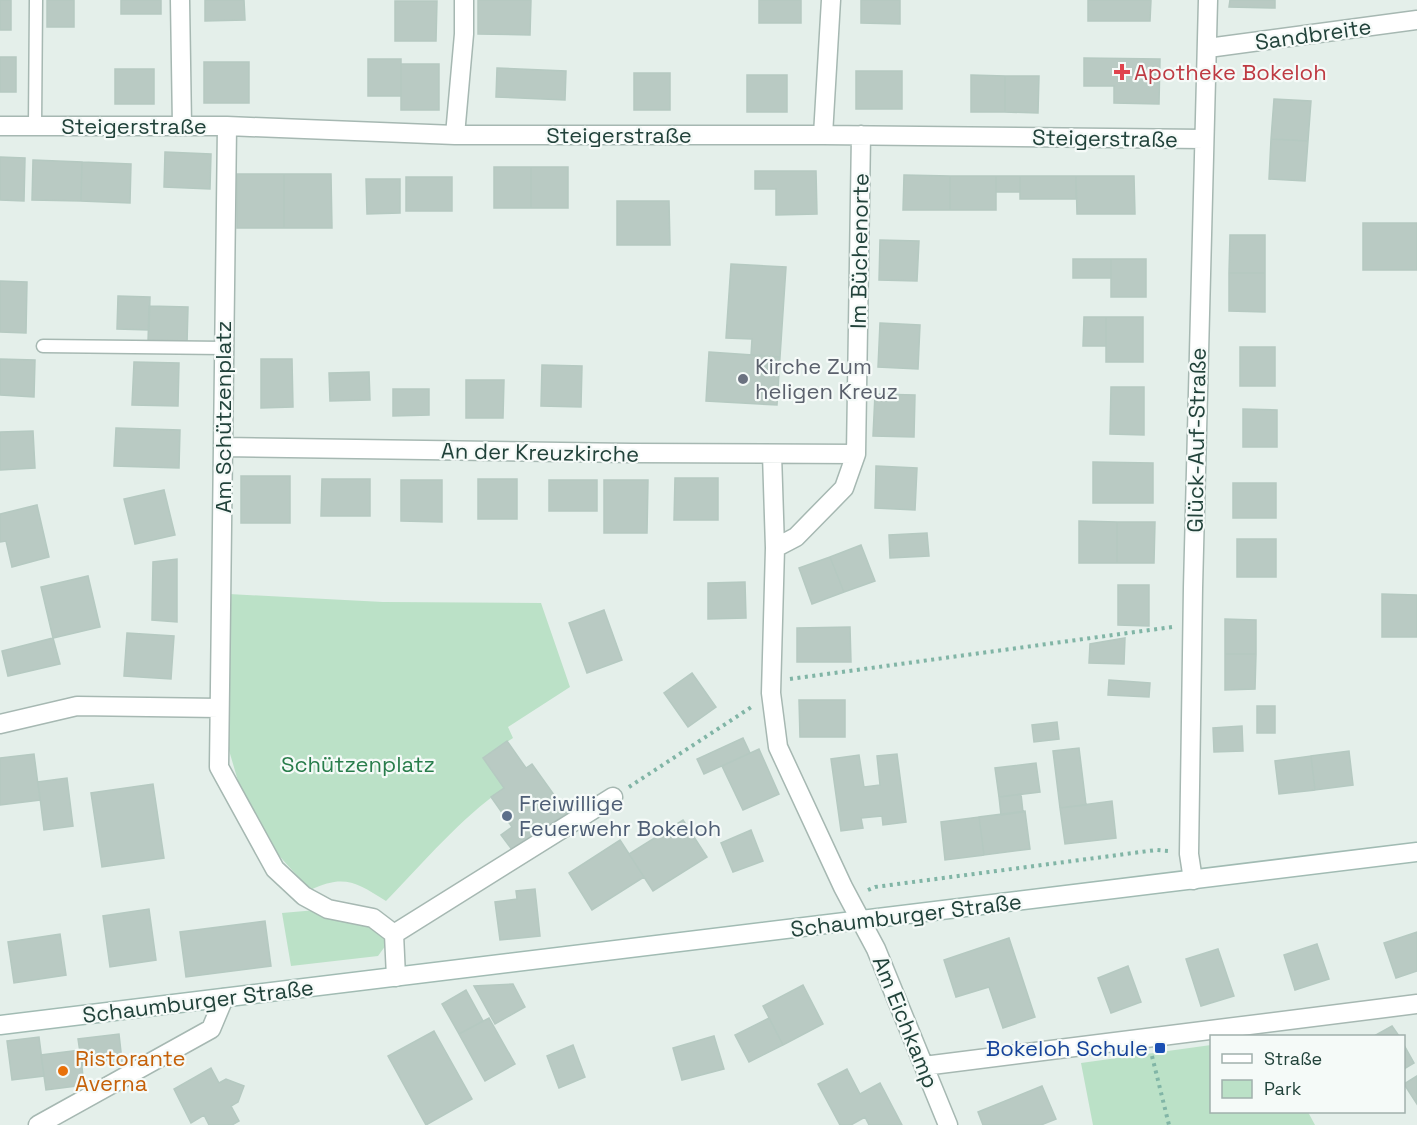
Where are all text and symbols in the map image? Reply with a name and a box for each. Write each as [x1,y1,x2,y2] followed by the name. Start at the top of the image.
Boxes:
[1253,12,1373,56] street label: Sandbreite
[1134,58,1327,86] place label: Apotheke Bokeloh
[1115,65,1129,79] marker: Apotheke Bokeloh
[61,112,207,140] street label: Steigerstraße
[546,121,692,149] street label: Steigerstraße
[1032,123,1178,153] street label: Steigerstraße
[844,173,874,329] street label: Im Büchenorte
[209,321,237,513] street label: Am Schützenplatz
[1180,347,1212,533] street label: Glück-Auf-Straße
[755,352,898,405] place label: Kirche Zum heligen Kreuz
[736,372,750,386] marker: Kirche Zum heligen Kreuz
[441,436,639,468] street label: An der Kreuzkirche
[281,750,435,778] park label: Schützenplatz
[519,789,721,842] place label: Freiwillige Feuerwehr Bokeloh
[500,809,514,823] marker: Freiwillige Feuerwehr Bokeloh
[789,887,1023,943] street label: Schaumburger Straße
[867,952,945,1092] street label: Am Eichkamp
[81,973,315,1029] street label: Schaumburger Straße
[986,1034,1148,1062] place label: Bokeloh Schule
[1210,1035,1405,1113] legend
[1153,1041,1167,1055] marker: Bokeloh Schule
[75,1044,185,1097] place label: Ristorante Averna
[1264,1047,1322,1070] text: Straße
[56,1064,70,1078] marker: Ristorante Averna
[1264,1077,1302,1100] text: Park

